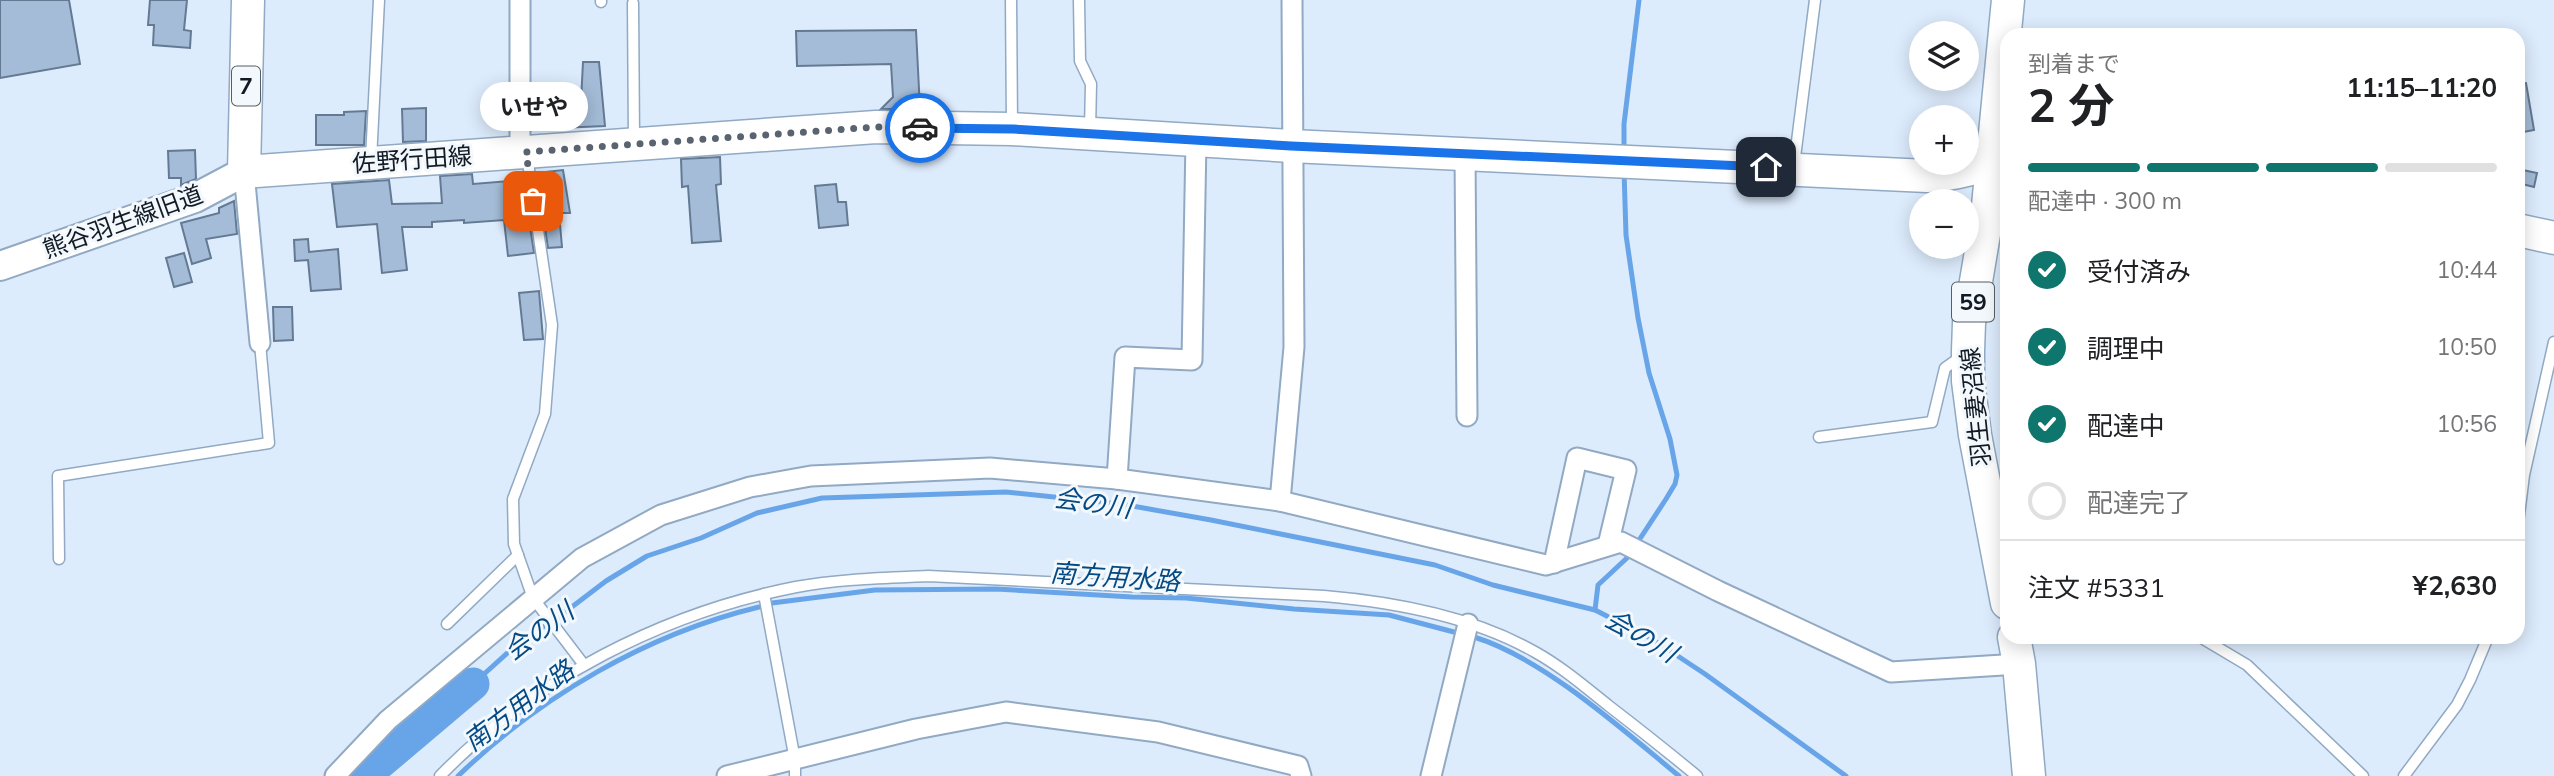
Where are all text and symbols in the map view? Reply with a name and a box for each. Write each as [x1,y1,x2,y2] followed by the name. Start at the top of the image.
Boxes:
[1909,21,1979,259] map controls
[1909,21,1979,91] button: layers
[2028,49,2120,78] text: 到着まで
[232,66,260,106] road number: 7
[2346,71,2497,104] text: 11:15–11:20
[2028,76,2114,134] text: 2 分
[479,82,587,131] callout: いせや
[500,92,569,121] text: いせや
[885,93,955,163] courier
[1909,105,1979,175] button: +
[901,109,939,147] icon: car
[1736,137,1796,197] pin
[351,140,473,178] street label: 佐野行田線
[1747,148,1785,186] icon: home
[503,171,563,231] pin
[39,178,207,264] street label: 熊谷羽生線旧道
[514,182,552,220] icon: bag
[2028,186,2182,215] text: 配達中 · 300 m
[1909,189,1979,259] button: −
[2028,251,2066,289] icon: check
[2087,255,2191,288] text: 受付済み
[2437,255,2497,284] text: 10:44
[1952,282,1994,322] road number: 59
[2028,328,2066,366] icon: check
[2087,332,2165,365] text: 調理中
[2437,332,2497,361] text: 10:50
[1954,346,1996,468] street label: 羽生妻沼線
[2028,405,2066,443] icon: check
[2087,409,2165,442] text: 配達中
[2437,409,2497,438] text: 10:56
[1052,481,1137,525] water label: 会の川
[2087,486,2191,519] text: 配達完了
[1049,556,1183,598] water label: 南方用水路
[2413,569,2497,602] text: ¥2,630
[2028,571,2165,604] text: 注文 #5331
[497,593,582,667] water label: 会の川
[1599,602,1686,671] water label: 会の川
[457,652,582,758] water label: 南方用水路

